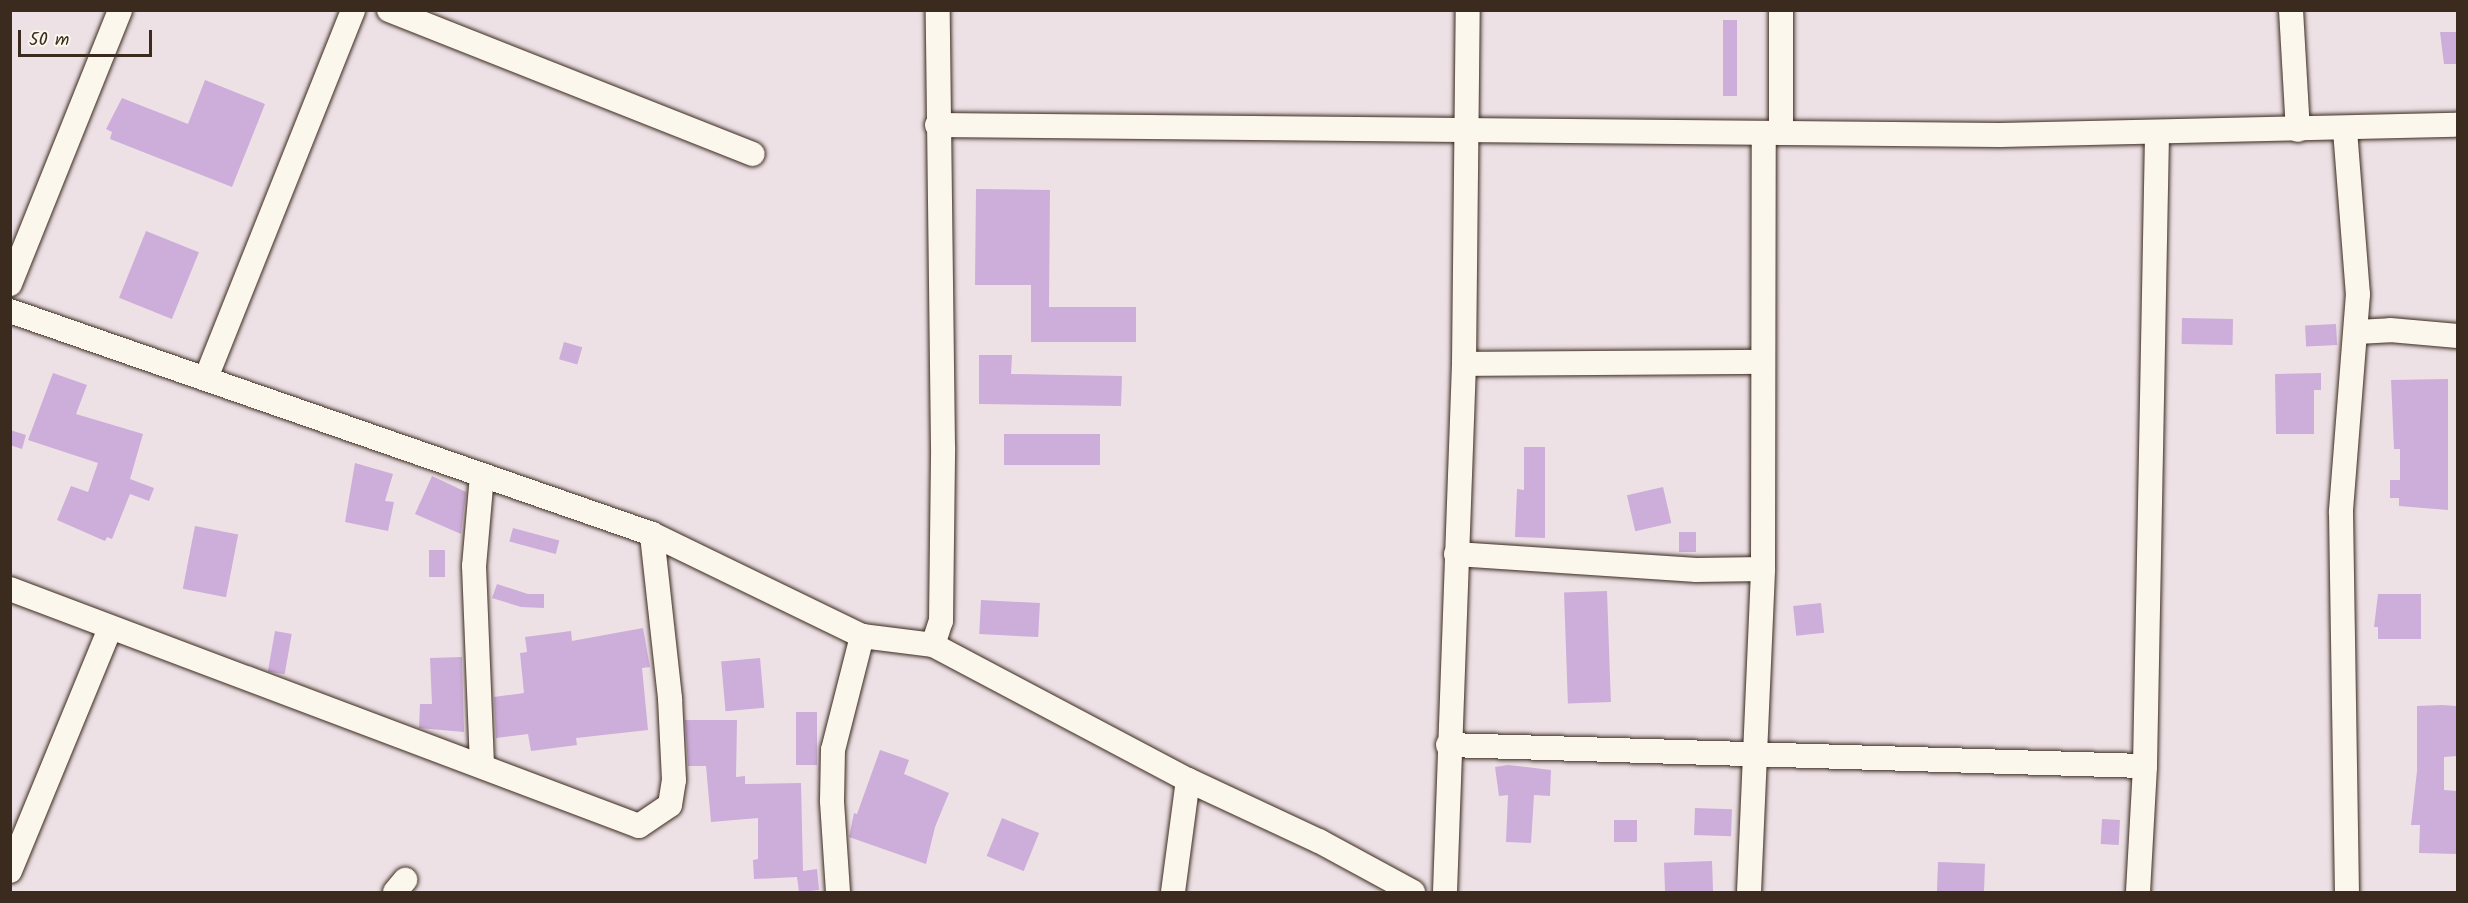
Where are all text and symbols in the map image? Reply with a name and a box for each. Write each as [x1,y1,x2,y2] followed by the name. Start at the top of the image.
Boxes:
[21,18,154,56] scale bar
[29,26,69,55] text: 50 m

